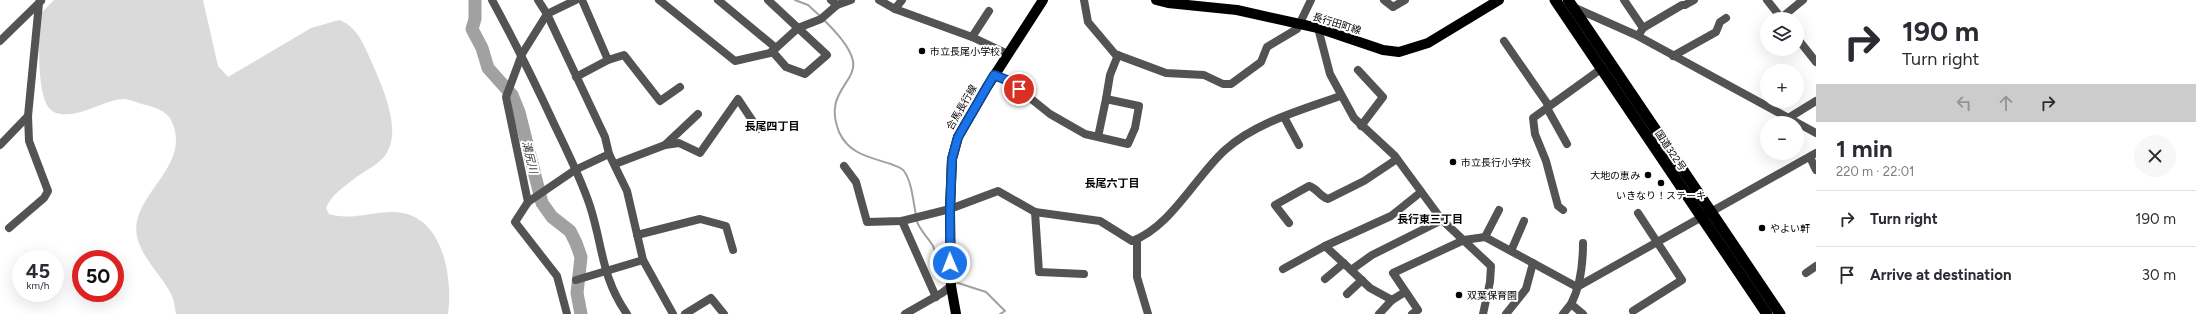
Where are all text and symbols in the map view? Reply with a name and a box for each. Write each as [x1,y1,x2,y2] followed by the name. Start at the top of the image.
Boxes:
[1311,10,1363,37] street label: 長行田町線
[1760,12,1804,160] map controls
[1760,12,1804,56] button: layers
[1902,14,1979,48] text: 190 m
[1836,16,1888,68] icon: right
[930,45,1000,58] place label: 市立長尾小学校
[917,46,927,56] marker: 市立長尾小学校
[1902,48,1979,70] text: Turn right
[1760,64,1804,108] button: +
[1002,72,1036,106] pin
[1008,78,1030,100] icon: arrive
[943,82,980,132] street label: 合馬長行線
[1953,92,1975,114] icon: left
[1995,92,2017,114] icon: ahead
[2037,92,2059,114] icon: right
[1760,116,1804,160] button: −
[745,120,800,133] district label: 長尾四丁目
[1652,127,1689,173] street label: 国道322号
[1836,134,1893,163] text: 1 min
[2134,135,2176,177] button: close
[519,140,540,176] water label: 溝尻川
[1461,156,1531,169] place label: 市立長行小学校
[1448,157,1458,167] marker: 市立長行小学校
[1836,164,1914,179] text: 220 m · 22:01
[1590,169,1640,182] place label: 大地の恵み
[1643,170,1653,180] marker: 大地の恵み
[1085,177,1140,190] district label: 長尾六丁目
[1656,178,1666,188] marker: いきなり！ステーキ
[1616,189,1706,202] place label: いきなり！ステーキ
[1836,208,1858,230] icon: right
[1870,210,1938,228] text: Turn right
[2135,210,2176,228] text: 190 m
[1397,213,1463,226] district label: 長行東三丁目
[1770,222,1810,235] place label: やよい軒
[1757,223,1767,233] marker: やよい軒
[929,242,971,284] position arrow
[72,250,124,302] speed limit sign: 50
[26,259,50,283] text: 45
[1836,264,1858,286] icon: arrive
[1870,266,2011,284] text: Arrive at destination
[2142,266,2176,284] text: 30 m
[27,279,49,292] text: km/h
[1467,289,1517,302] place label: 双葉保育園
[1454,290,1464,300] marker: 双葉保育園

